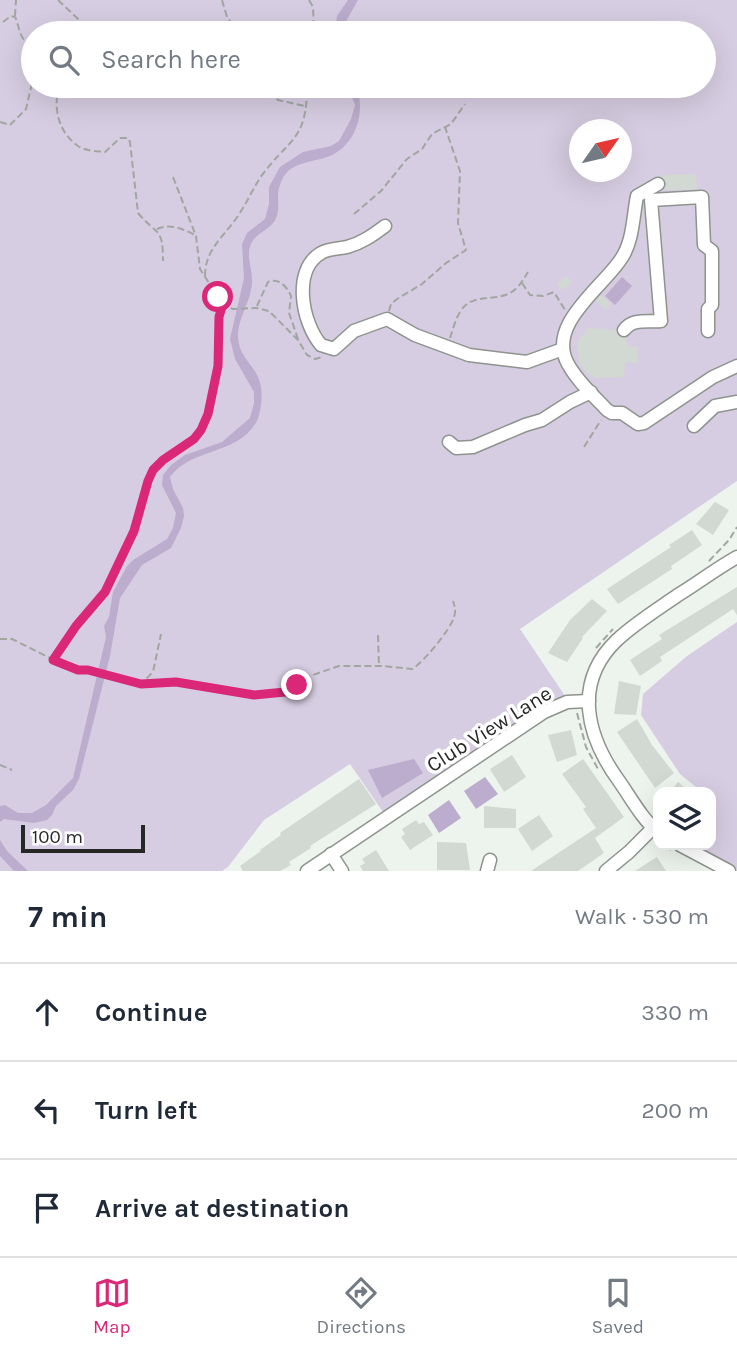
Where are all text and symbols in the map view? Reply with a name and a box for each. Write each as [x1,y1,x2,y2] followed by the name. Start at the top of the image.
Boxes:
[21,21,716,98] search box
[45,41,83,79] icon: search
[101,44,241,75] text: Search here
[569,119,632,182] north arrow
[202,281,233,312] route start
[281,669,312,700] route end
[422,681,556,777] street label: Club View Lane
[653,787,716,850] map controls
[653,787,716,850] button: layers
[21,822,145,854] scale bar
[32,826,83,848] text: 100 m
[28,899,108,935] text: 7 min
[575,903,709,930] text: Walk · 530 m
[28,993,66,1031] icon: ahead
[95,997,207,1028] text: Continue
[641,999,709,1026] text: 330 m
[28,1091,66,1129] icon: left
[95,1095,197,1126] text: Turn left
[641,1097,709,1124] text: 200 m
[28,1189,66,1227] icon: arrive
[95,1193,349,1224] text: Arrive at destination
[93,1274,131,1338] tab: Map
[317,1274,406,1338] tab: Directions
[592,1274,644,1338] tab: Saved

